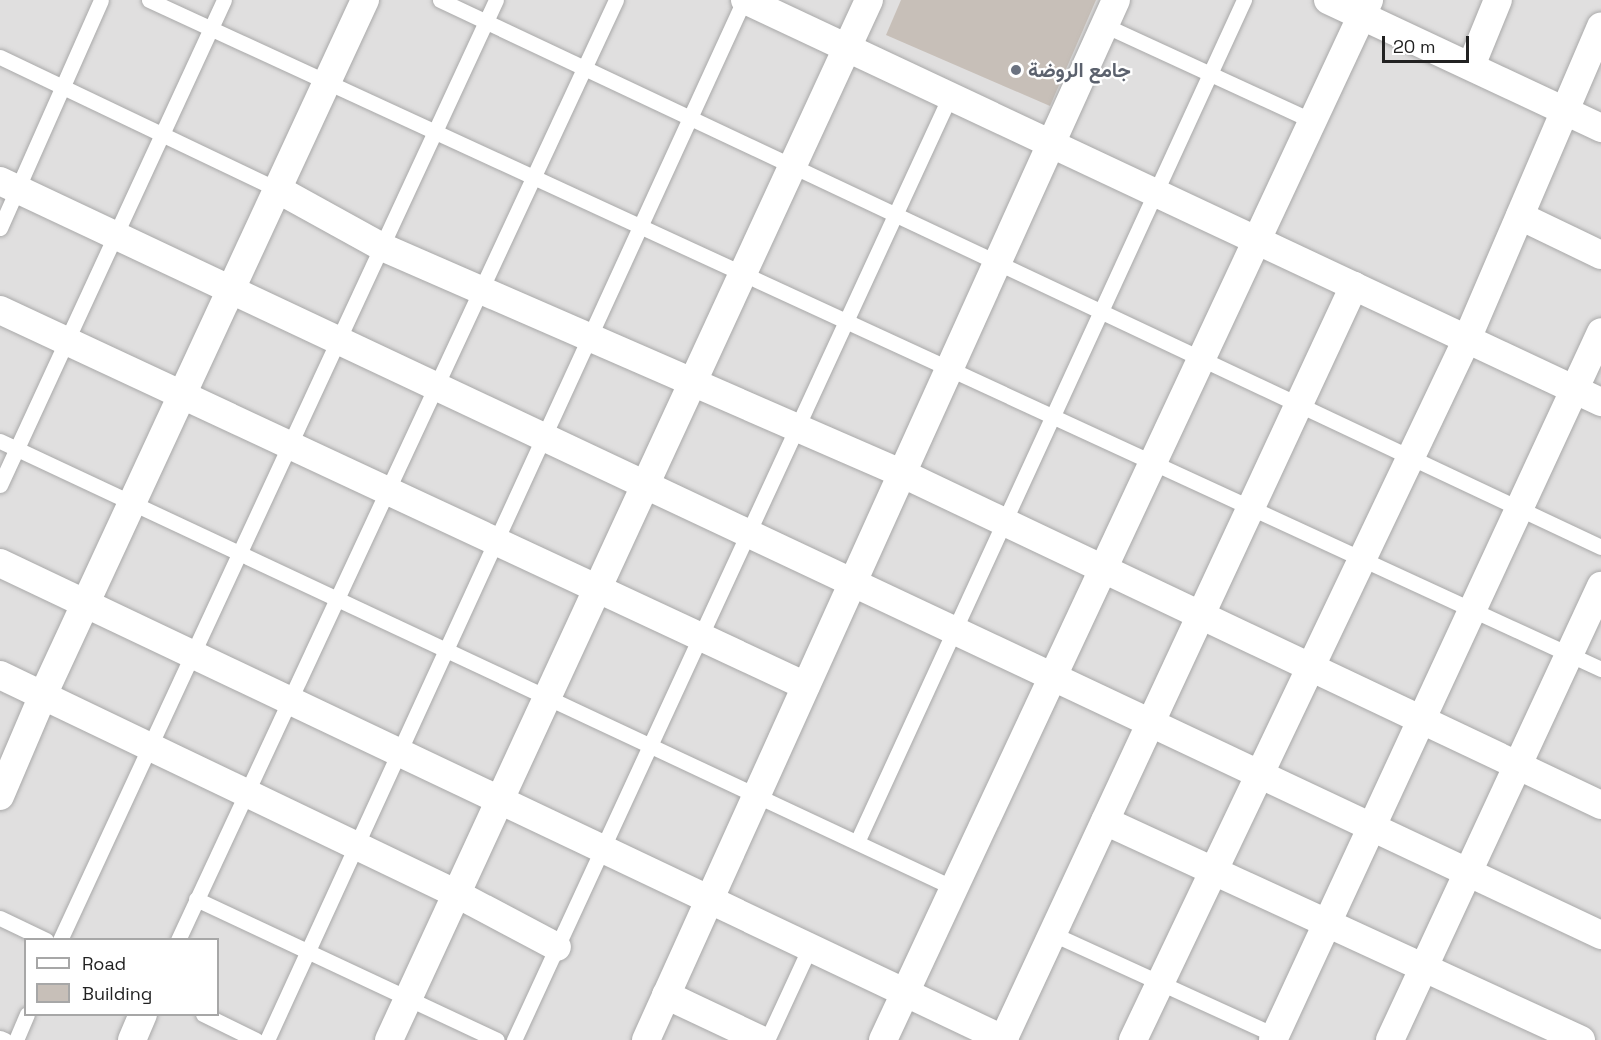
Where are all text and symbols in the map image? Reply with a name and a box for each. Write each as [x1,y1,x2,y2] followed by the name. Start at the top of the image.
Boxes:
[1385,24,1472,62] scale bar
[1393,35,1436,58] text: 20 m
[1028,58,1131,82] place label: جامع الروضة
[1009,63,1023,77] marker: جامع الروضة
[24,938,219,1016] legend
[82,952,126,975] text: Road
[82,982,152,1005] text: Building

